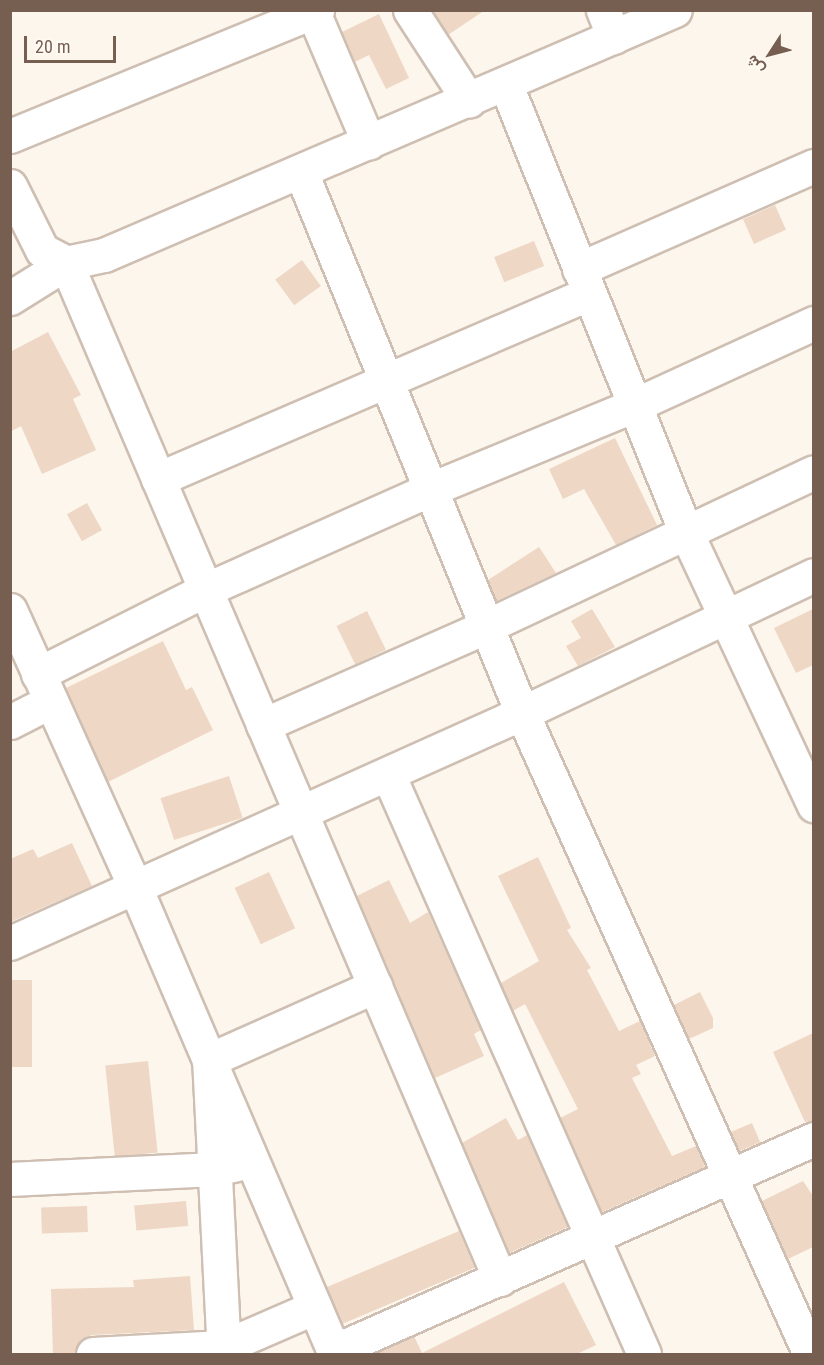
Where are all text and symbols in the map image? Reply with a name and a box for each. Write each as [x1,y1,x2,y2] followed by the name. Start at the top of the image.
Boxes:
[27,24,118,62] scale bar
[740,24,800,84] north arrow
[35,36,70,57] text: 20 m
[742,52,768,78] text: ش

